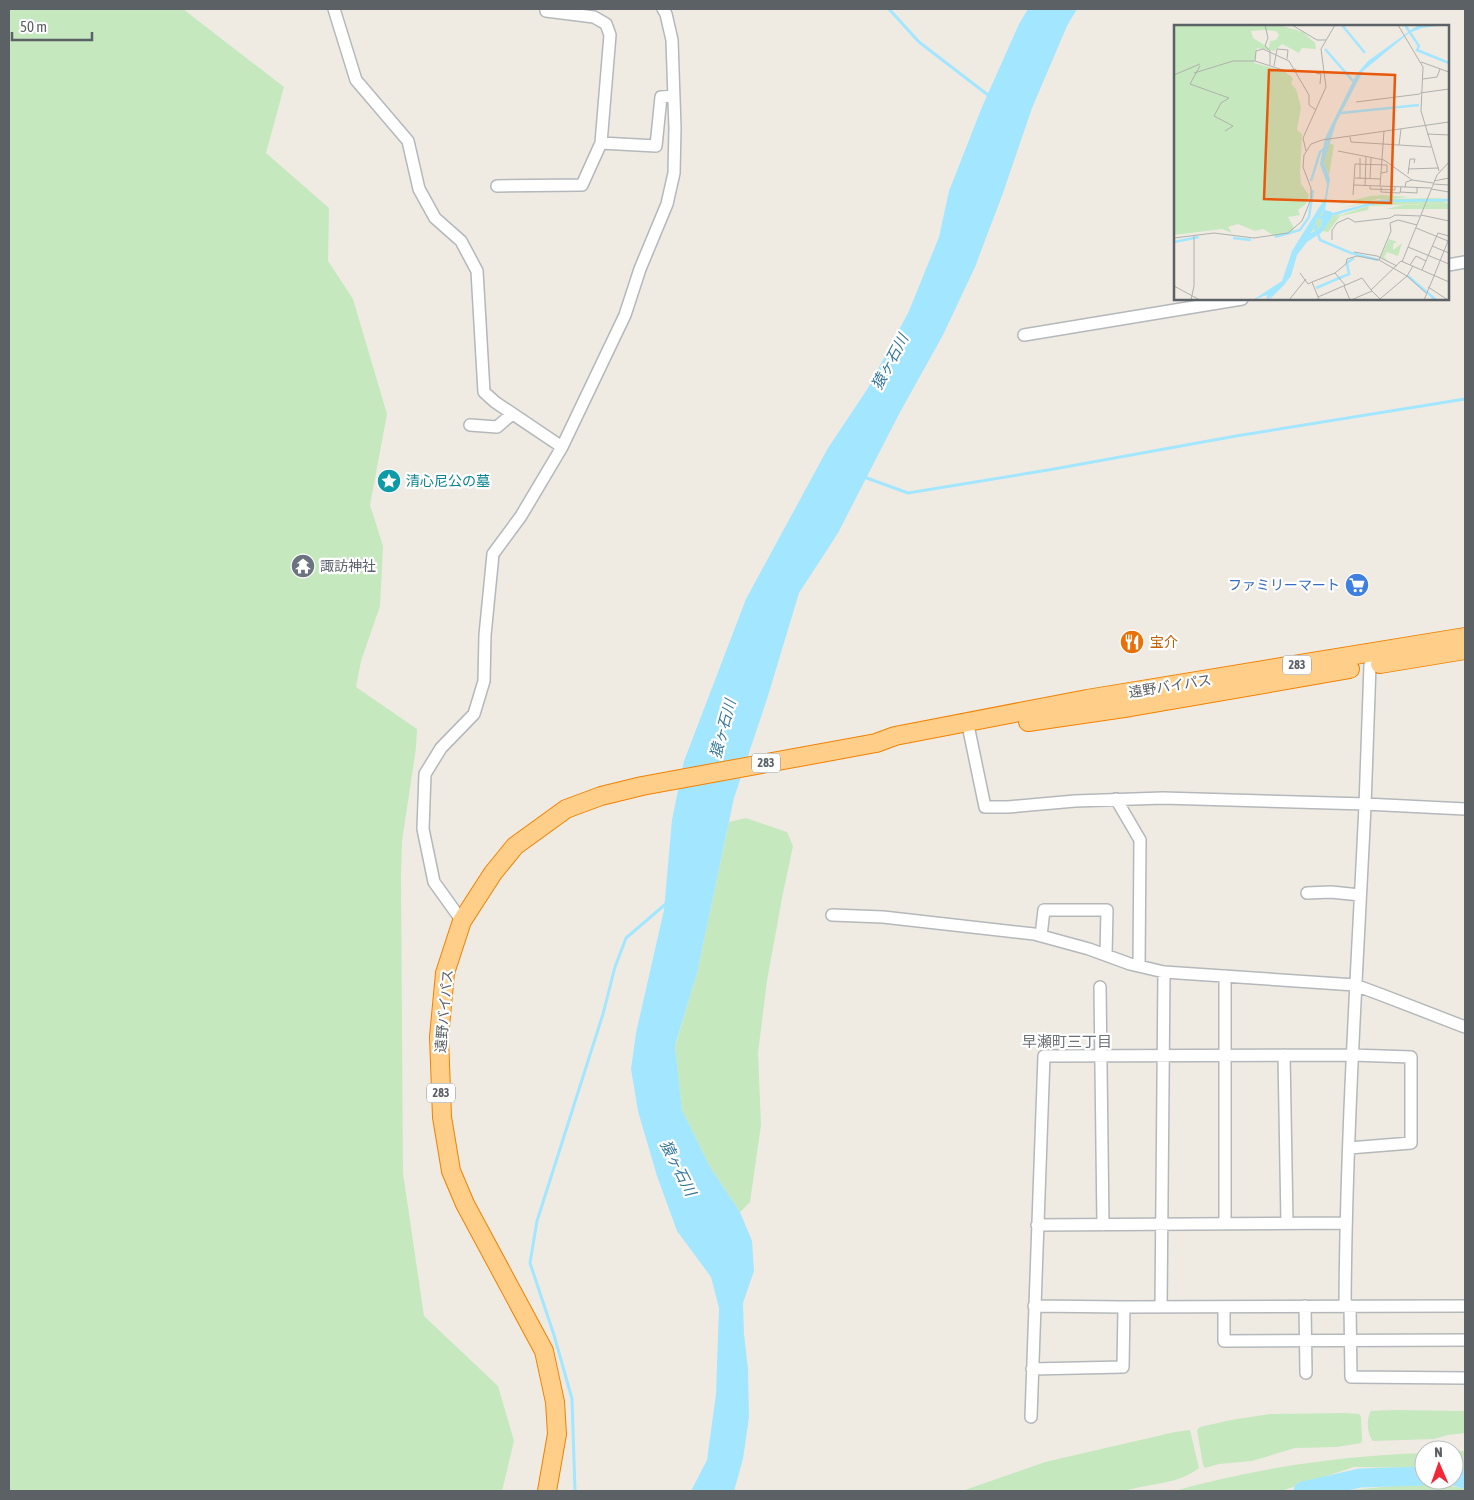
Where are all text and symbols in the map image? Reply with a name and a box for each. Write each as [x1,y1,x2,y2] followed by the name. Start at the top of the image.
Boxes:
[12,10,92,42] scale bar
[20,18,47,35] text: 50 m
[1174,25,1449,300] inset map
[868,330,912,392] water label: 猿ヶ石川
[376,468,402,494] place icon: 清心尼公の墓
[406,473,490,489] place label: 清心尼公の墓
[290,553,316,579] temple icon: 諏訪神社
[320,558,376,574] place label: 諏訪神社
[1344,572,1370,598] supermarket icon: ファミリーマート
[1228,577,1340,593] place label: ファミリーマート
[1119,629,1145,655] restaurant icon: 宝介
[1150,634,1178,650] place label: 宝介
[1283,656,1311,674] road number: 283
[1127,672,1213,700] street label: 遠野バイパス
[707,696,739,760] water label: 猿ヶ石川
[752,754,780,772] road number: 283
[432,969,456,1053] street label: 遠野バイパス
[1022,1033,1112,1050] district label: 早瀬町三丁目
[427,1084,455,1102] road number: 283
[657,1137,701,1200] water label: 猿ヶ石川
[1414,1440,1464,1490] north arrow
[1434,1444,1443,1460] text: N

